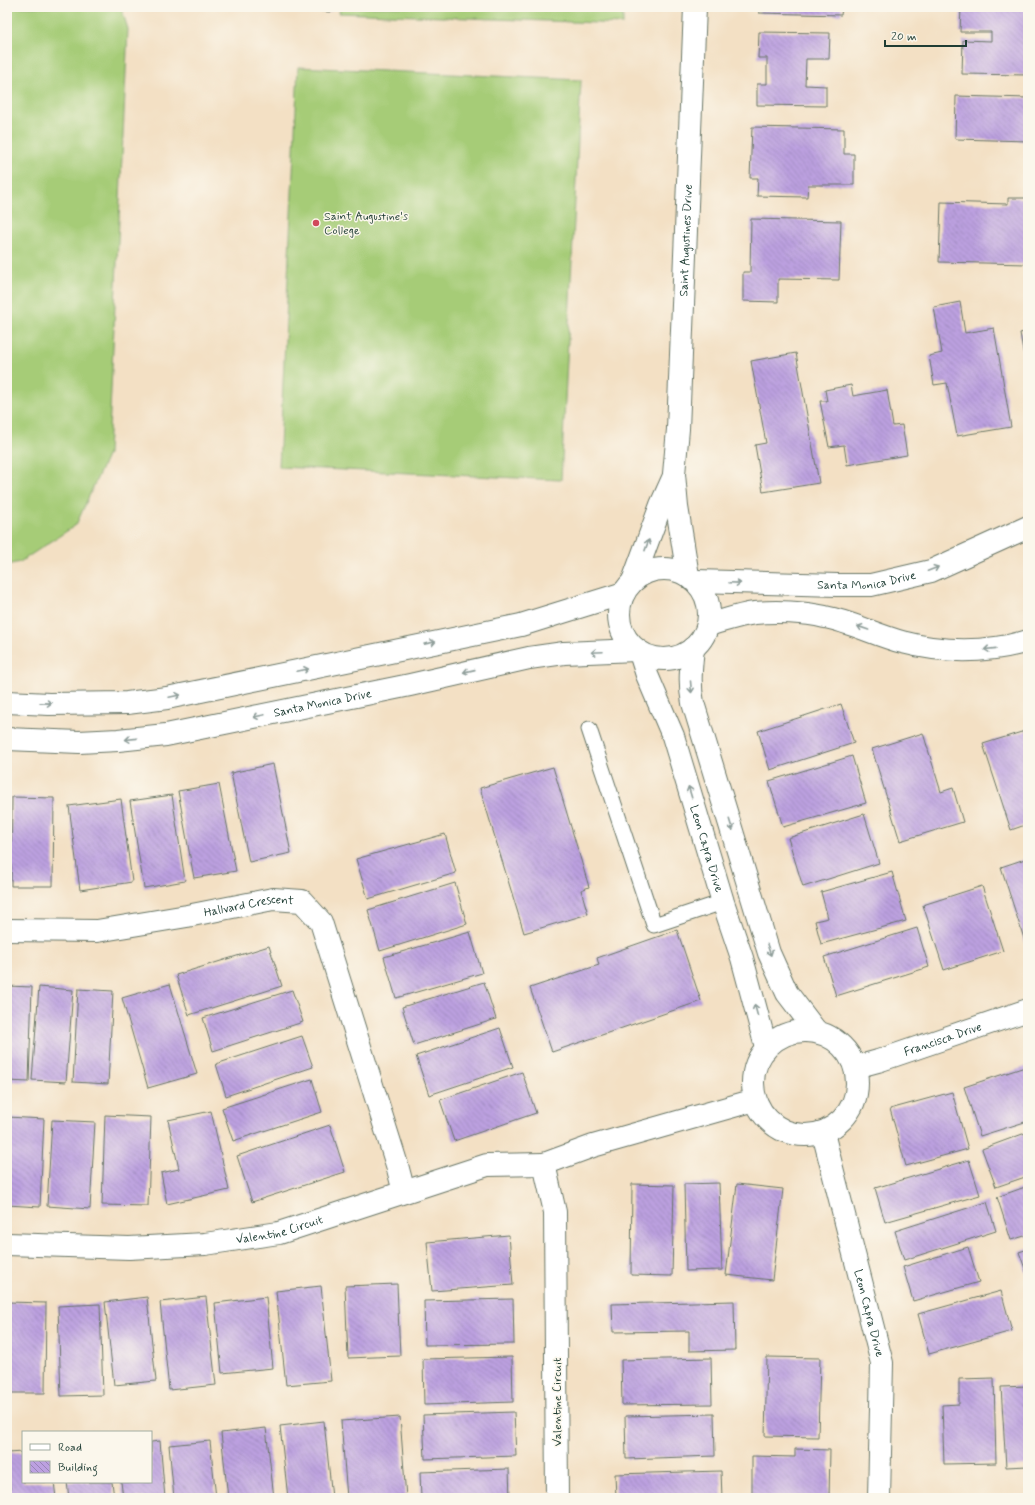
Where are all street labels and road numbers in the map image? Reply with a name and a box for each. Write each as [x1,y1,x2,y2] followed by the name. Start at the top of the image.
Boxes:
[676,184,697,297] street label: Saint Augustines Drive
[817,568,918,594] street label: Santa Monica Drive
[272,686,373,722] street label: Santa Monica Drive
[685,803,727,895] street label: Leon Capra Drive
[203,892,294,921] street label: Hallvard Crescent
[902,1019,984,1061] street label: Francisca Drive
[235,1212,325,1248] street label: Valentine Circuit
[849,1268,887,1359] street label: Leon Capra Drive
[550,1357,566,1446] street label: Valentine Circuit

